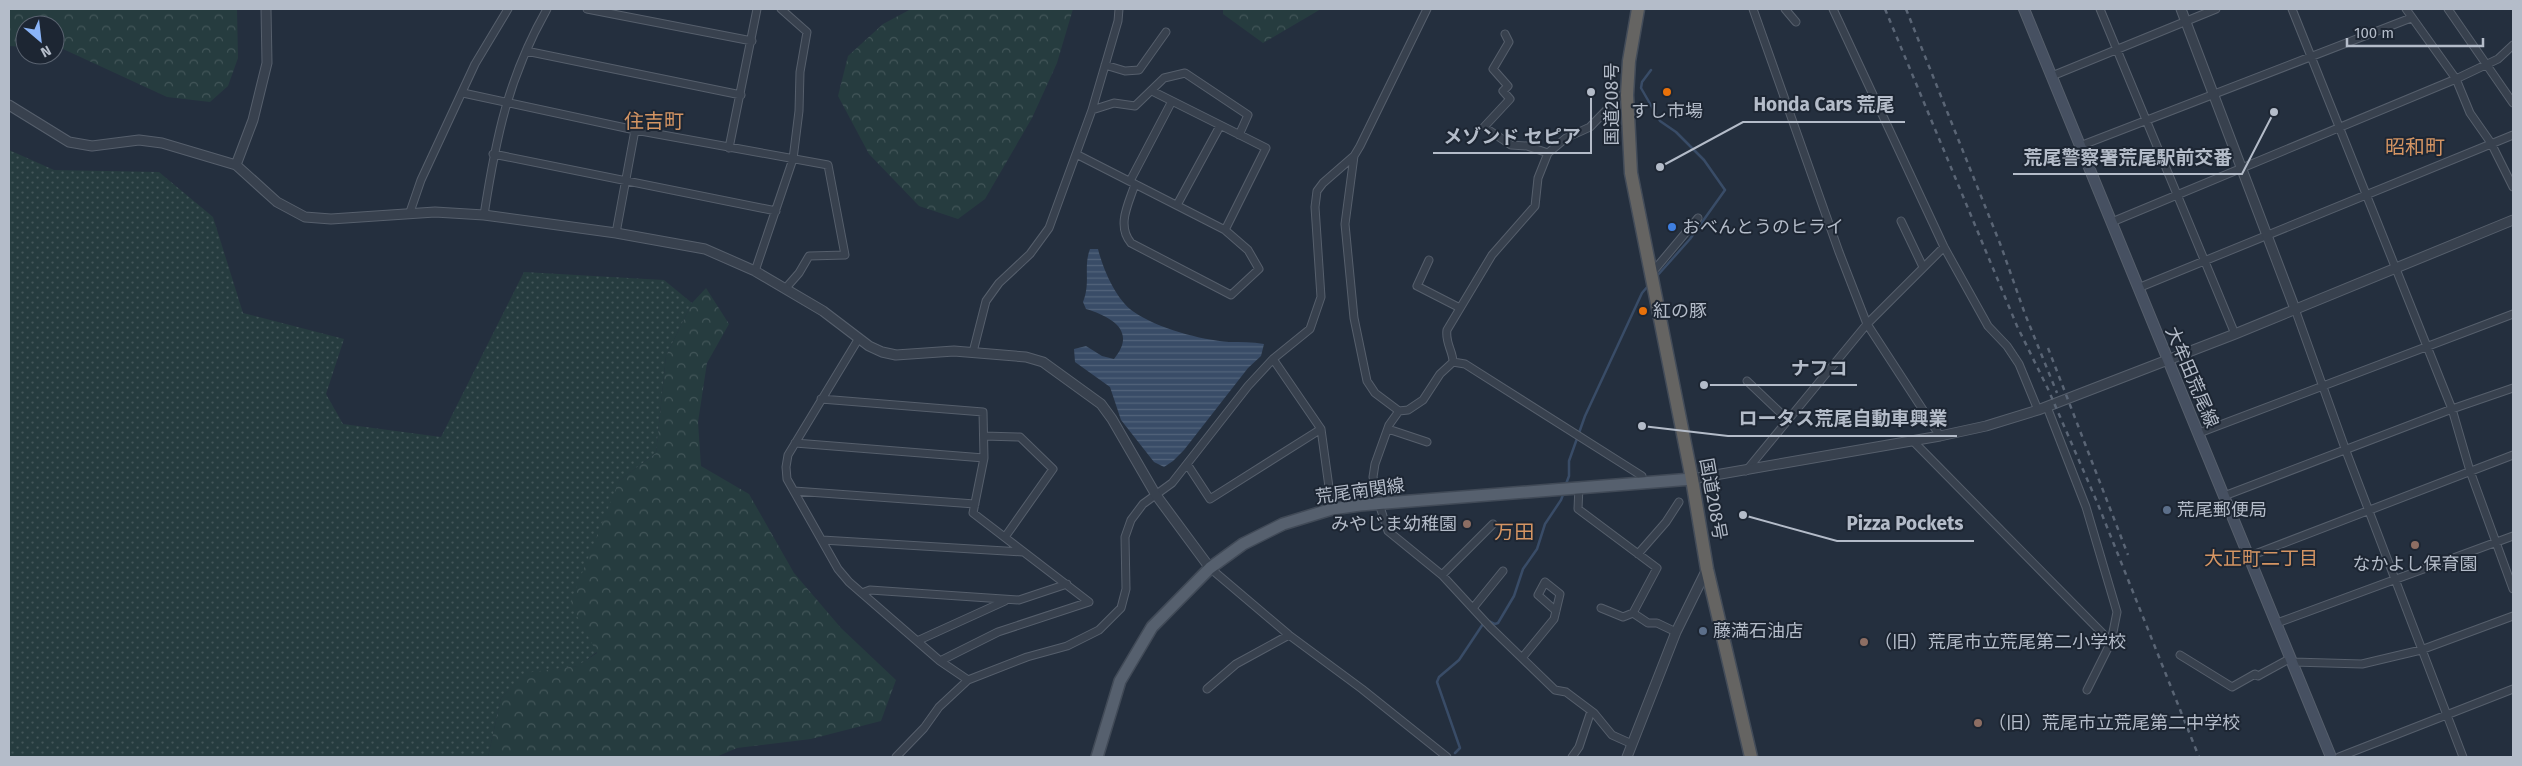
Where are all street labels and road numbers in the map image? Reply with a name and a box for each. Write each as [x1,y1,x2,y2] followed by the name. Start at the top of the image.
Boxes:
[1601,63,1623,145] street label: 国道208号
[2161,323,2223,431] street label: 大牟田荒尾線
[1695,456,1731,542] street label: 国道208号
[1314,474,1406,508] street label: 荒尾南関線

